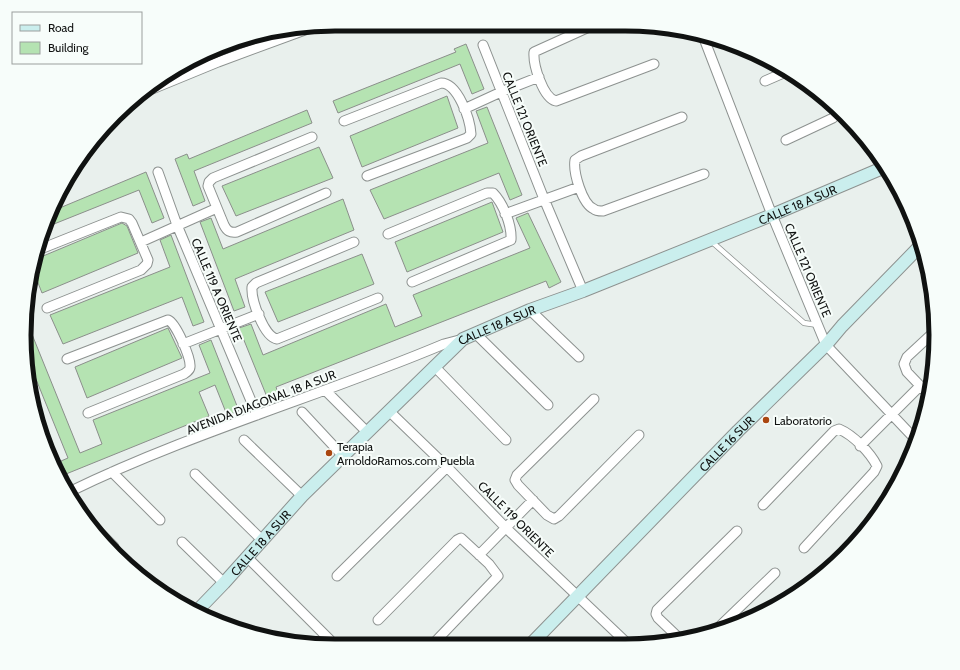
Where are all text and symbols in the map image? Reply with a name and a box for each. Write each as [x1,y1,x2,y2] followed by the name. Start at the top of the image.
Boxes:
[12,12,142,64] legend
[48,20,74,35] text: Road
[48,40,90,55] text: Building
[499,70,551,169] street label: CALLE 121 ORIENTE
[756,181,839,227] street label: CALLE 18 A SUR
[781,221,835,320] street label: CALLE 121 ORIENTE
[188,236,246,344] street label: CALLE 119 A ORIENTE
[454,301,538,348] street label: CALLE 18 A SUR
[184,366,339,437] street label: AVENIDA DIAGONAL 18 A SUR
[695,412,758,474] street label: CALLE 16 SUR
[774,413,832,428] place label: Laboratorio
[761,415,771,425] marker: Laboratorio
[337,439,475,468] place label: Terapia ArnoldoRamos.com Puebla
[324,448,334,458] marker: Terapia ArnoldoRamos.com Puebla
[475,478,557,560] street label: CALLE 119 ORIENTE
[227,506,294,579] street label: CALLE 18 A SUR

